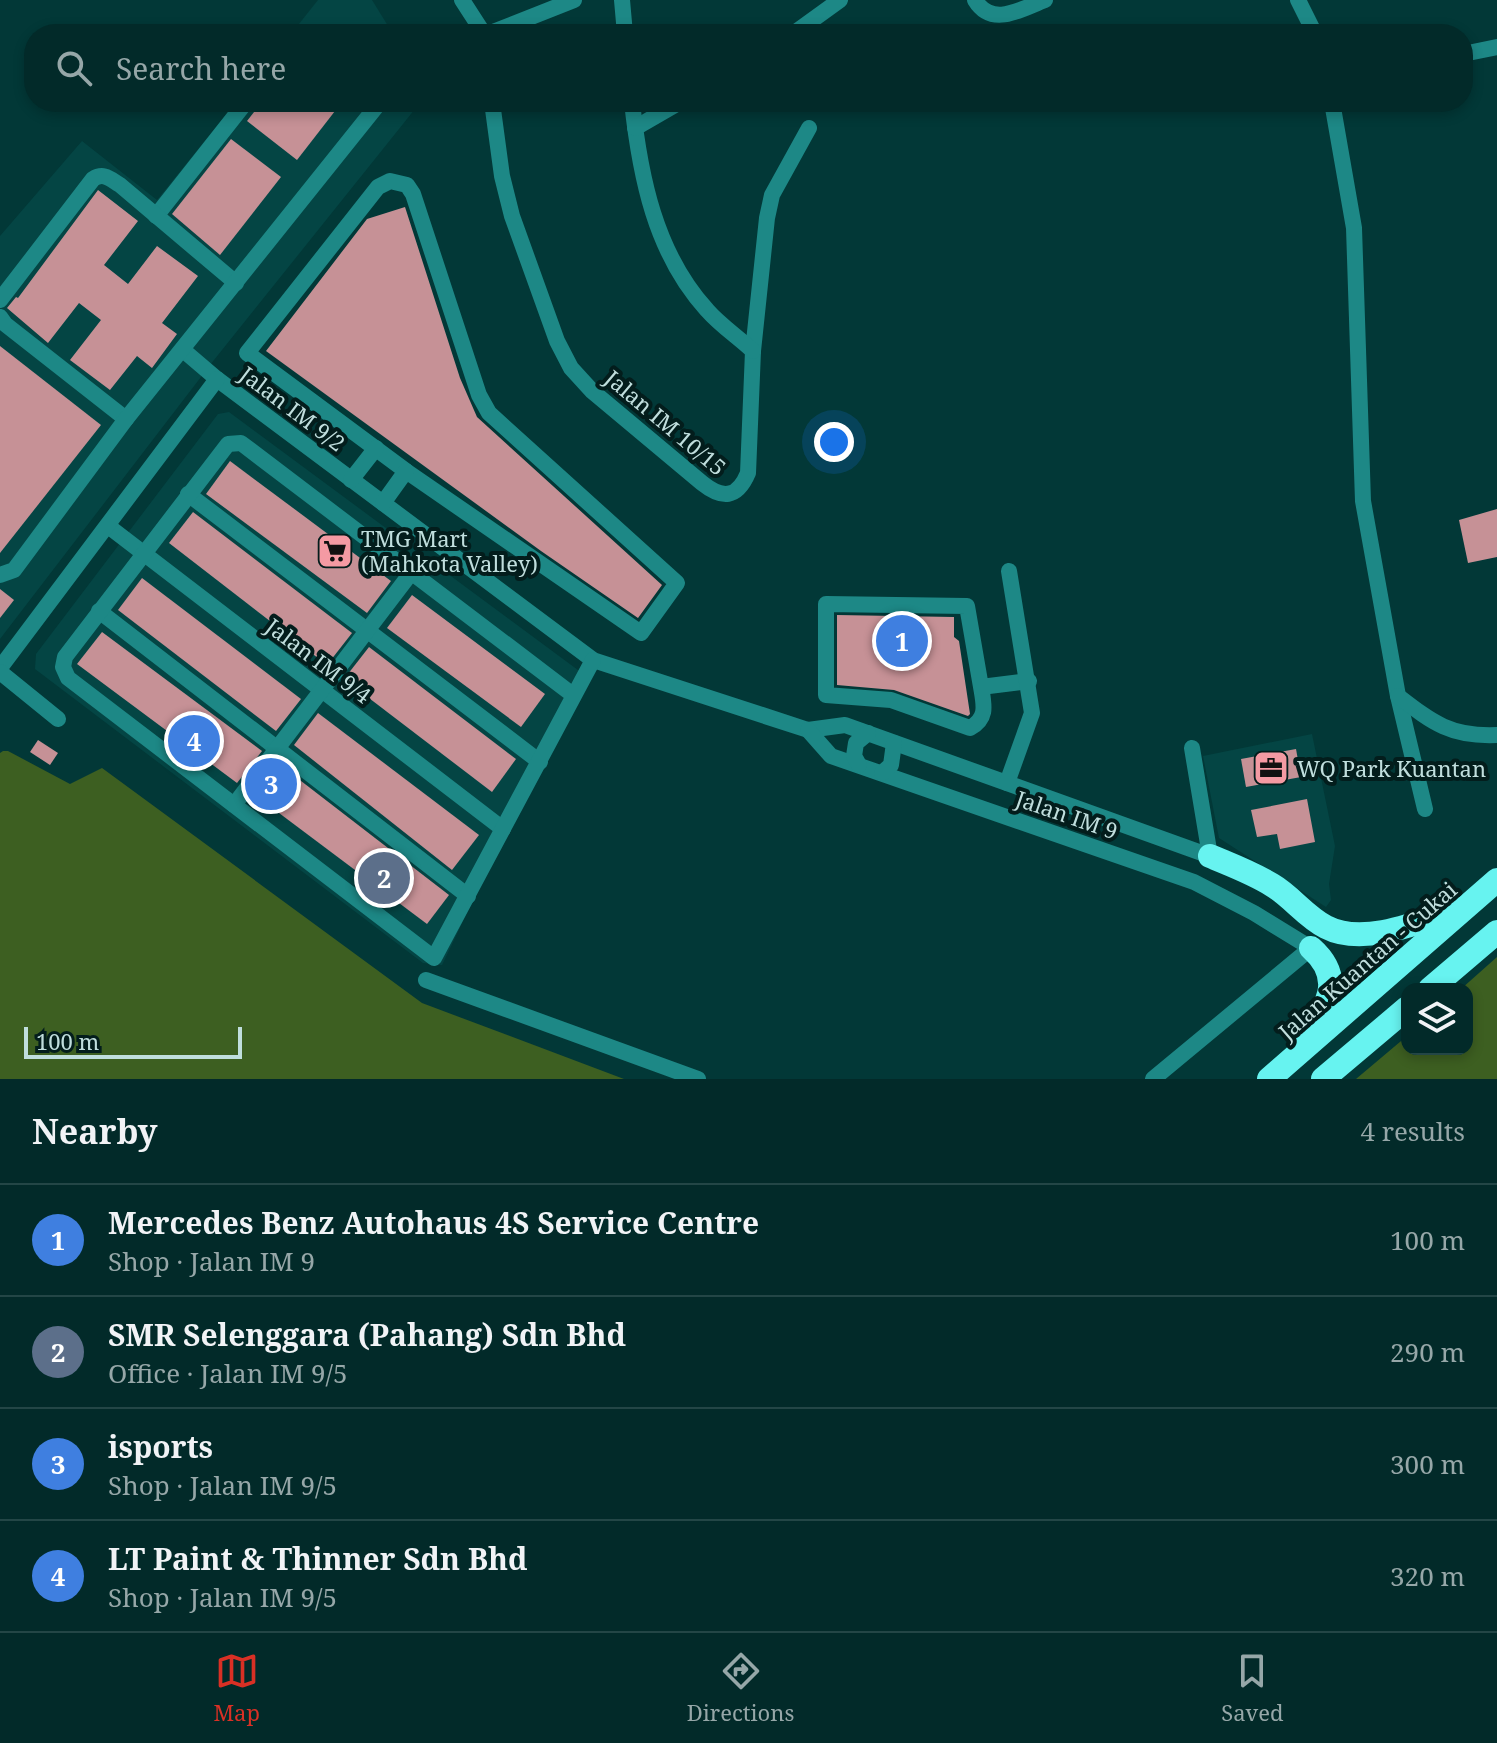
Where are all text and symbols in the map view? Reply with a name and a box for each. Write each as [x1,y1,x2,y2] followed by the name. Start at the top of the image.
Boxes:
[24,24,1473,112] search box
[52,46,96,90] icon: search
[116,48,286,89] text: Search here
[233,358,352,458] street label: Jalan IM 9/2
[598,362,733,481] street label: Jalan IM 10/15
[814,422,854,462] your location
[361,523,538,578] place label: TMG Mart (Mahkota Valley)
[316,532,354,570] supermarket icon: TMG Mart (Mahkota Valley)
[259,610,378,710] street label: Jalan IM 9/4
[876,611,928,671] pin: 1
[168,711,220,771] pin: 4
[1252,749,1290,787] office icon: WQ Park Kuantan
[1297,753,1486,783] place label: WQ Park Kuantan
[245,754,297,814] pin: 3
[1011,782,1122,845] street label: Jalan IM 9
[358,848,410,908] pin: 2
[1271,874,1463,1047] street label: Jalan Kuantan - Cukai
[1401,983,1473,1055] map controls
[1401,983,1473,1055] button: layers
[24,1023,242,1059] scale bar
[36,1026,99,1056] text: 100 m
[32,1108,158,1154] text: Nearby
[1360,1113,1465,1149] text: 4 results
[108,1202,759,1243] text: Mercedes Benz Autohaus 4S Service Centre
[51,1222,65,1258] text: 1
[1390,1222,1465,1258] text: 100 m
[108,1243,315,1279] text: Shop · Jalan IM 9
[108,1314,626,1355] text: SMR Selenggara (Pahang) Sdn Bhd
[51,1334,65,1370] text: 2
[1390,1334,1465,1370] text: 290 m
[108,1355,347,1391] text: Office · Jalan IM 9/5
[108,1426,213,1467] text: isports
[51,1446,65,1482] text: 3
[1390,1446,1465,1482] text: 300 m
[108,1467,337,1503] text: Shop · Jalan IM 9/5
[108,1538,528,1579] text: LT Paint & Thinner Sdn Bhd
[51,1558,65,1594] text: 4
[1390,1558,1465,1594] text: 320 m
[108,1579,337,1615] text: Shop · Jalan IM 9/5
[213,1649,260,1727] tab: Map
[687,1649,794,1727] tab: Directions
[1221,1649,1284,1727] tab: Saved

